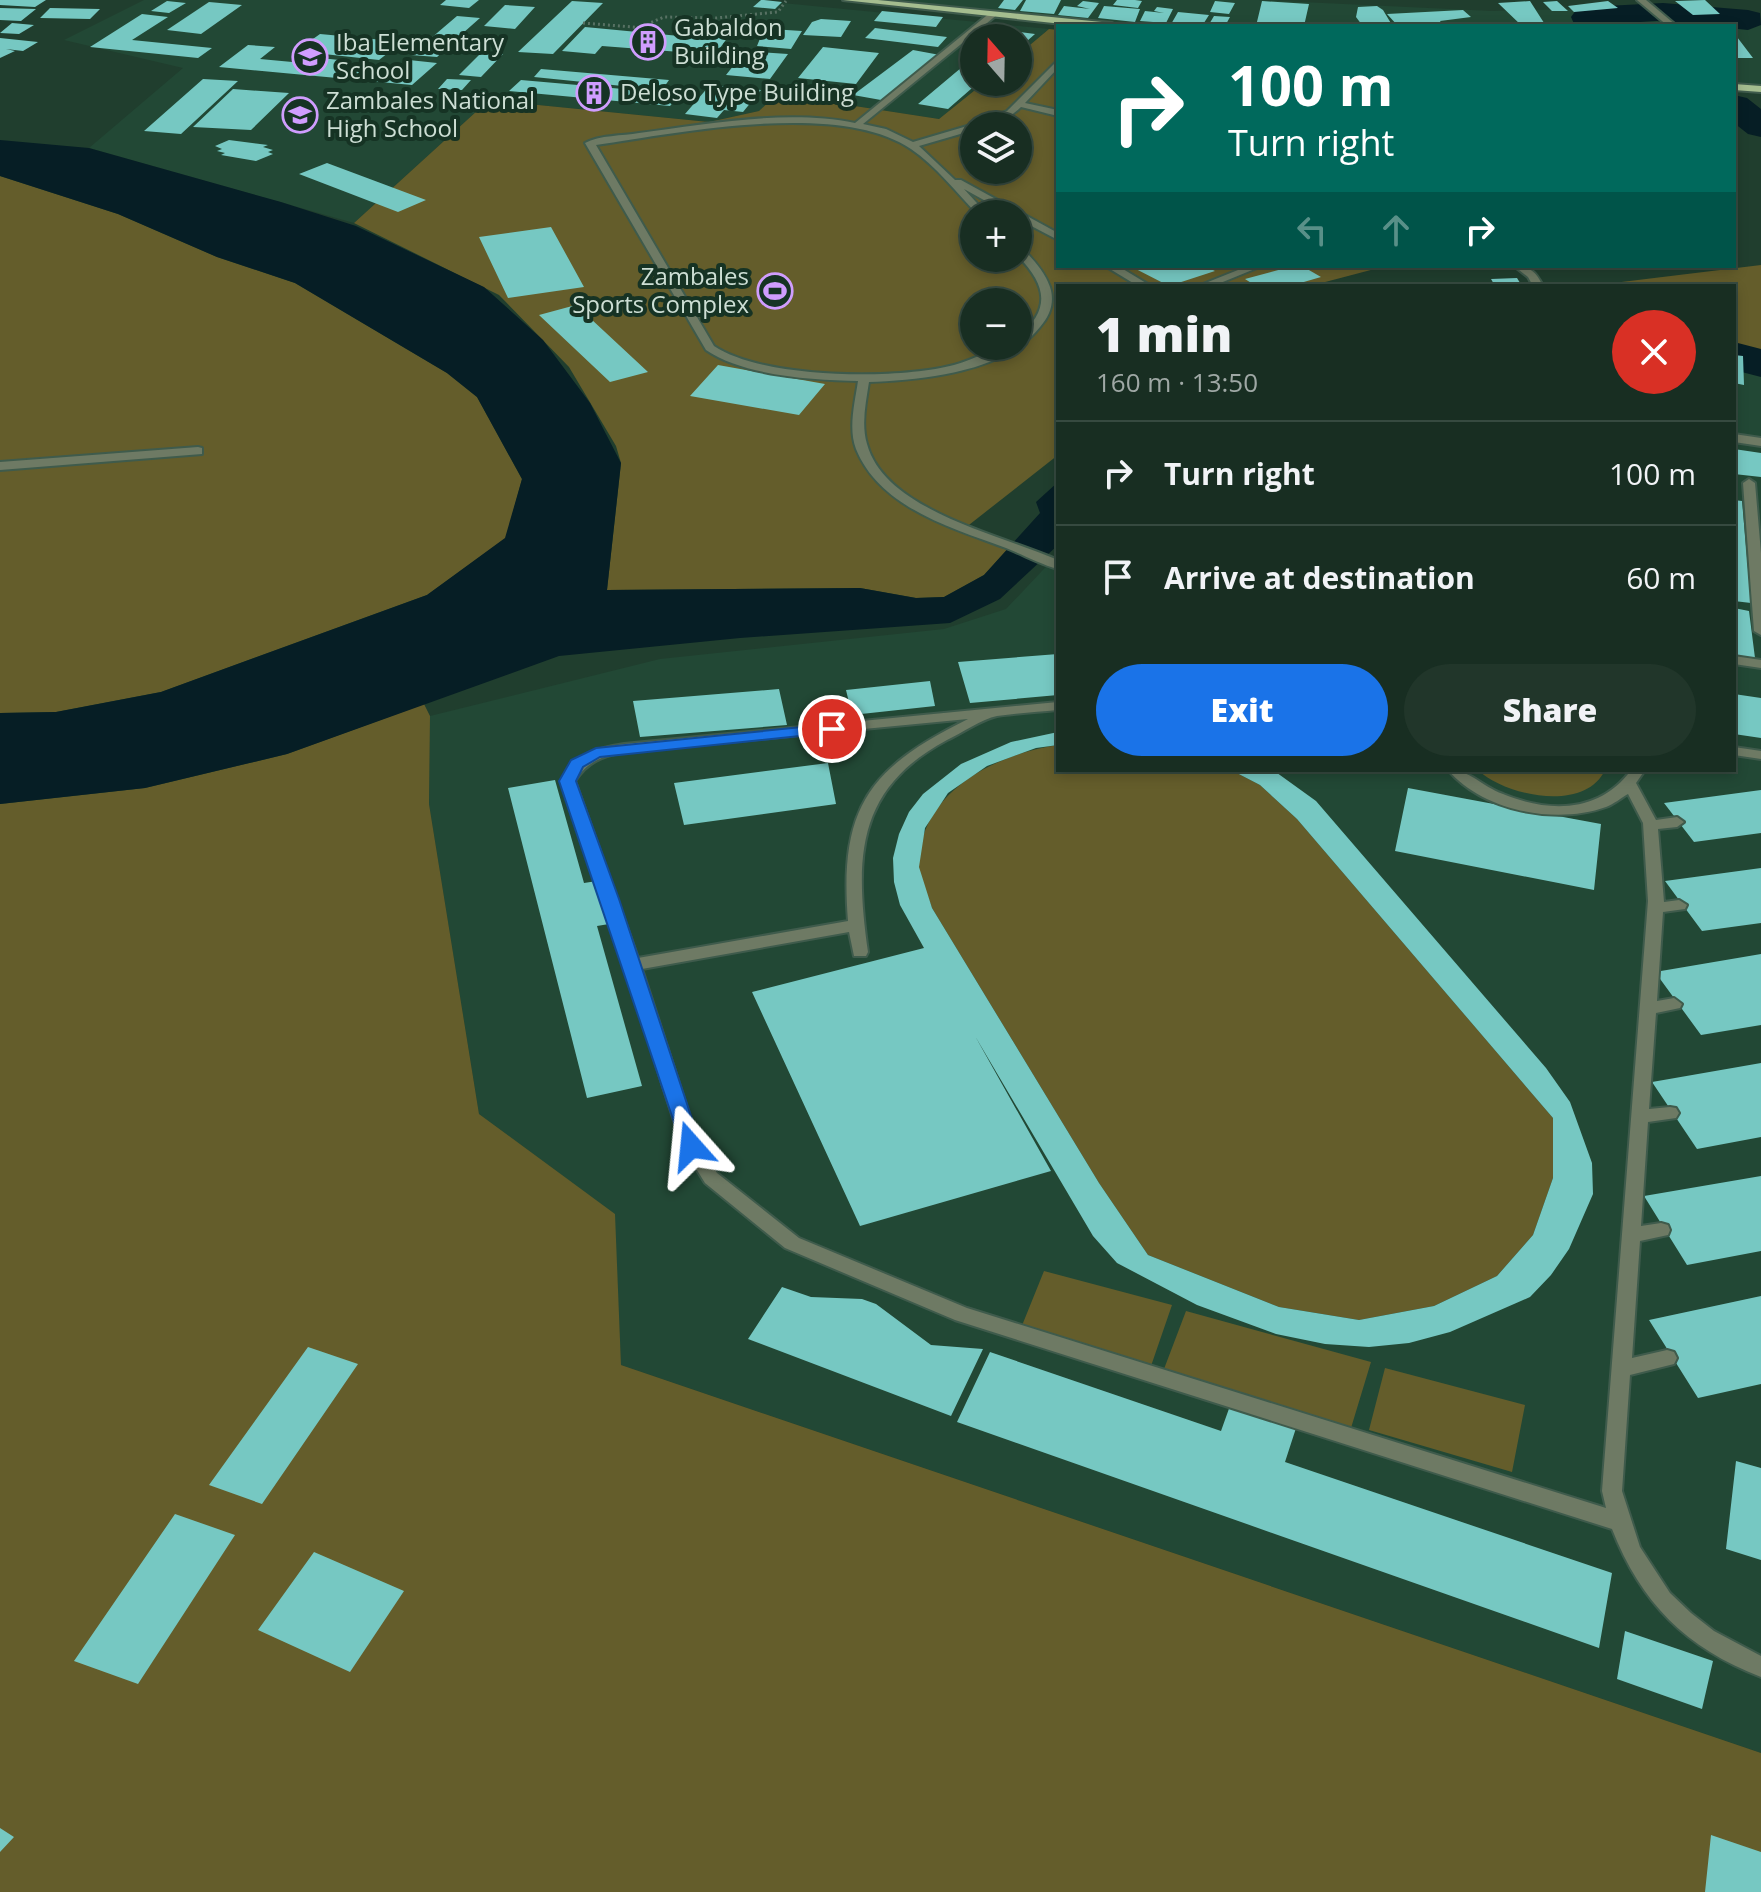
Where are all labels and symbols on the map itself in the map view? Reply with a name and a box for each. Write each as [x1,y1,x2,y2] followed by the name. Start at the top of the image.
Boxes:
[674,10,783,71] place label: Gabaldon Building
[629,23,667,61] building icon: Gabaldon Building
[960,24,1032,96] north arrow
[336,25,505,86] place label: Iba Elementary School
[291,38,329,76] school or university icon: Iba Elementary School
[575,74,613,112] building icon: Deloso Type Building
[620,75,854,108] place label: Deloso Type Building
[326,83,535,144] place label: Zambales National High School
[281,96,319,134] school or university icon: Zambales National High School
[572,259,749,320] place label: Zambales Sports Complex
[756,272,794,310] sports icon: Zambales Sports Complex
[798,695,866,763] pin
[649,1104,733,1188] position arrow

